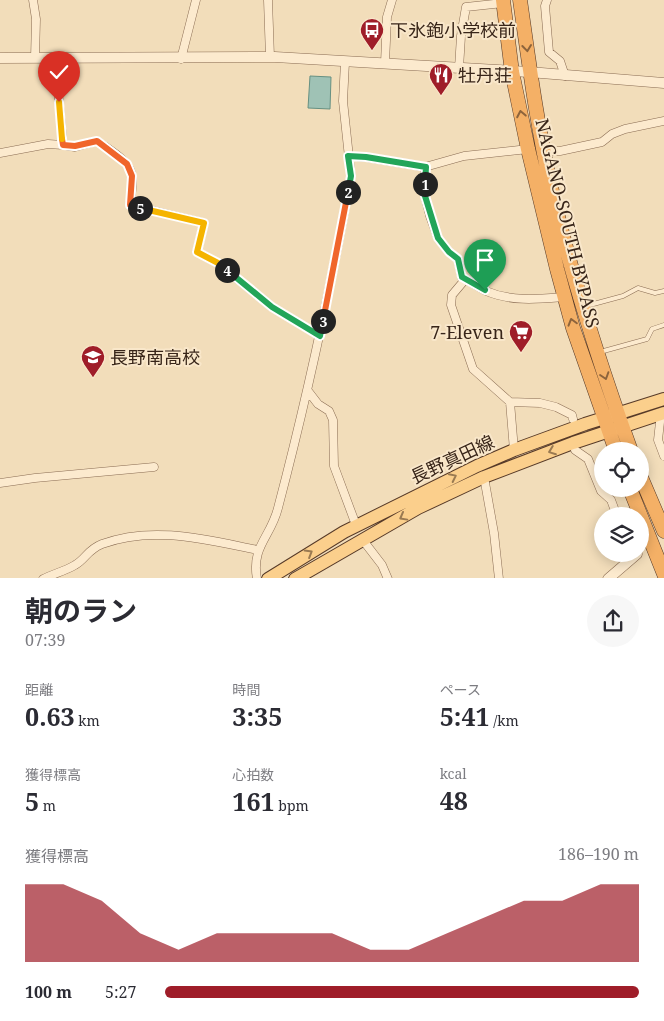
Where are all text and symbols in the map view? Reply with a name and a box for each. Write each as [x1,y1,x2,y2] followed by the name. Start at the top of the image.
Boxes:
[359,17,385,51] bus stop icon: 下氷鉋小学校前
[390,18,516,42] place label: 下氷鉋小学校前
[521,45,532,53] one-way arrow
[38,51,80,102] pin
[45,58,73,86] icon: check
[428,62,454,96] restaurant icon: 牡丹荘
[458,63,512,87] place label: 牡丹荘
[516,109,526,118] one-way arrow
[530,116,606,330] street label: NAGANO-SOUTH BYPASS
[412,172,438,196] pin: 1
[422,175,429,194] text: 1
[336,180,360,204] pin: 2
[345,183,352,202] text: 2
[128,196,152,220] pin: 5
[137,199,144,218] text: 5
[464,239,506,290] pin
[471,246,499,274] icon: arrive
[214,258,240,282] pin: 4
[224,261,231,280] text: 4
[310,308,336,334] pin: 3
[320,312,327,331] text: 3
[508,319,534,353] supermarket icon: 7-Eleven
[567,319,577,327] one-way arrow
[430,320,504,344] place label: 7-Eleven
[80,344,106,378] school or university icon: 長野南高校
[110,345,200,369] place label: 長野南高校
[599,371,609,380] one-way arrow
[406,429,498,489] street label: 長野真田線
[594,442,649,562] map controls
[594,442,649,497] button: locate
[548,445,557,455] one-way arrow
[448,473,457,483] one-way arrow
[594,507,649,562] button: layers
[399,510,408,520] one-way arrow
[304,549,313,559] one-way arrow
[25,591,137,629] text: 朝のラン
[587,595,639,647] button: share
[25,629,65,651] text: 07:39
[25,680,53,699] text: 距離
[232,680,260,699] text: 時間
[440,680,481,699] text: ペース
[25,699,75,733] text: 0.63
[232,699,282,733] text: 3:35
[440,699,490,733] text: 5:41
[75,711,100,730] text: km
[490,711,519,730] text: /km
[440,764,467,783] text: kcal
[25,765,81,784] text: 獲得標高
[232,765,274,784] text: 心拍数
[440,783,468,817] text: 48
[25,784,39,818] text: 5
[232,784,275,818] text: 161
[39,796,56,815] text: m
[275,796,309,815] text: bpm
[558,843,639,865] text: 186–190 m
[25,845,89,867] text: 獲得標高
[25,981,72,1003] text: 100 m
[105,981,136,1003] text: 5:27

